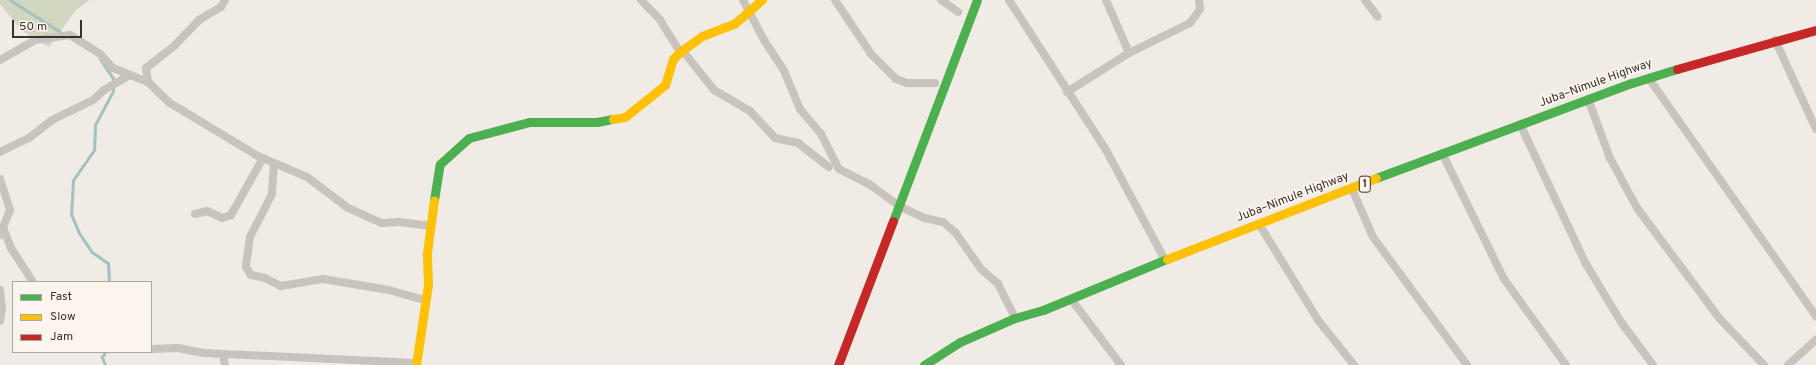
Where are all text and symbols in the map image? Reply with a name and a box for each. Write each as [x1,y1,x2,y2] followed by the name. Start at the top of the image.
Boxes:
[14,12,84,38] scale bar
[19,19,47,35] text: 50 m
[1537,57,1655,111] street label: Juba–Nimule Highway
[1235,170,1351,226] street label: Juba–Nimule Highway
[1358,175,1372,193] road number: 1
[12,281,152,353] legend
[50,289,72,305] text: Fast
[50,309,76,325] text: Slow
[50,329,73,345] text: Jam

